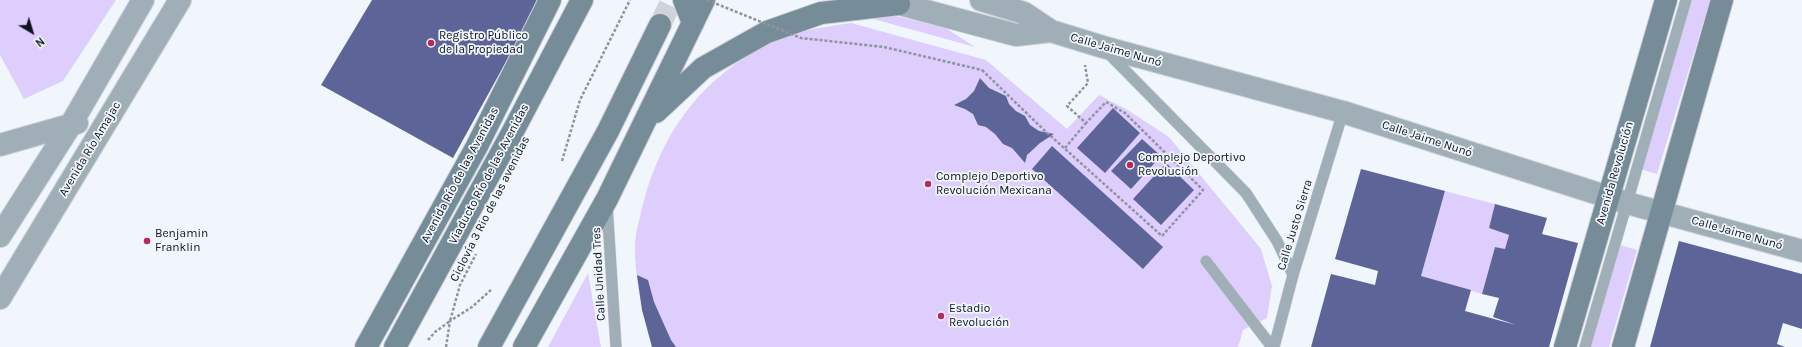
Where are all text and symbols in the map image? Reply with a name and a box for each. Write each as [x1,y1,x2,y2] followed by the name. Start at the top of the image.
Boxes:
[12,12,52,52] north arrow
[439,29,528,57] place label: Registro Público de la Propiedad
[1069,30,1163,70] street label: Calle Jaime Nunó
[33,34,47,49] text: N
[426,38,436,48] marker: Registro Público de la Propiedad
[56,99,124,199] street label: Avenida Río Amajac
[446,101,532,247] street label: Viaducto Río de las Avenidas
[418,105,502,245] street label: Avenida Río de las Avenidas
[1380,118,1474,160] street label: Calle Jaime Nunó
[1593,120,1637,226] street label: Avenida Revolución
[447,134,533,284] street label: Ciclovía 3 Rio de las avenidas
[1138,151,1246,179] place label: Complejo Deportivo Revolución
[1125,160,1135,170] marker: Complejo Deportivo Revolución
[936,170,1052,198] place label: Complejo Deportivo Revolución Mexicana
[1274,178,1316,272] street label: Calle Justo Sierra
[923,179,933,189] marker: Complejo Deportivo Revolución Mexicana
[1690,213,1784,253] street label: Calle Jaime Nunó
[155,227,208,255] place label: Benjamin Franklin
[589,227,609,321] street label: Calle Unidad Tres
[142,236,152,246] marker: Benjamin Franklin
[949,302,1009,330] place label: Estadio Revolución
[936,311,946,321] marker: Estadio Revolución

